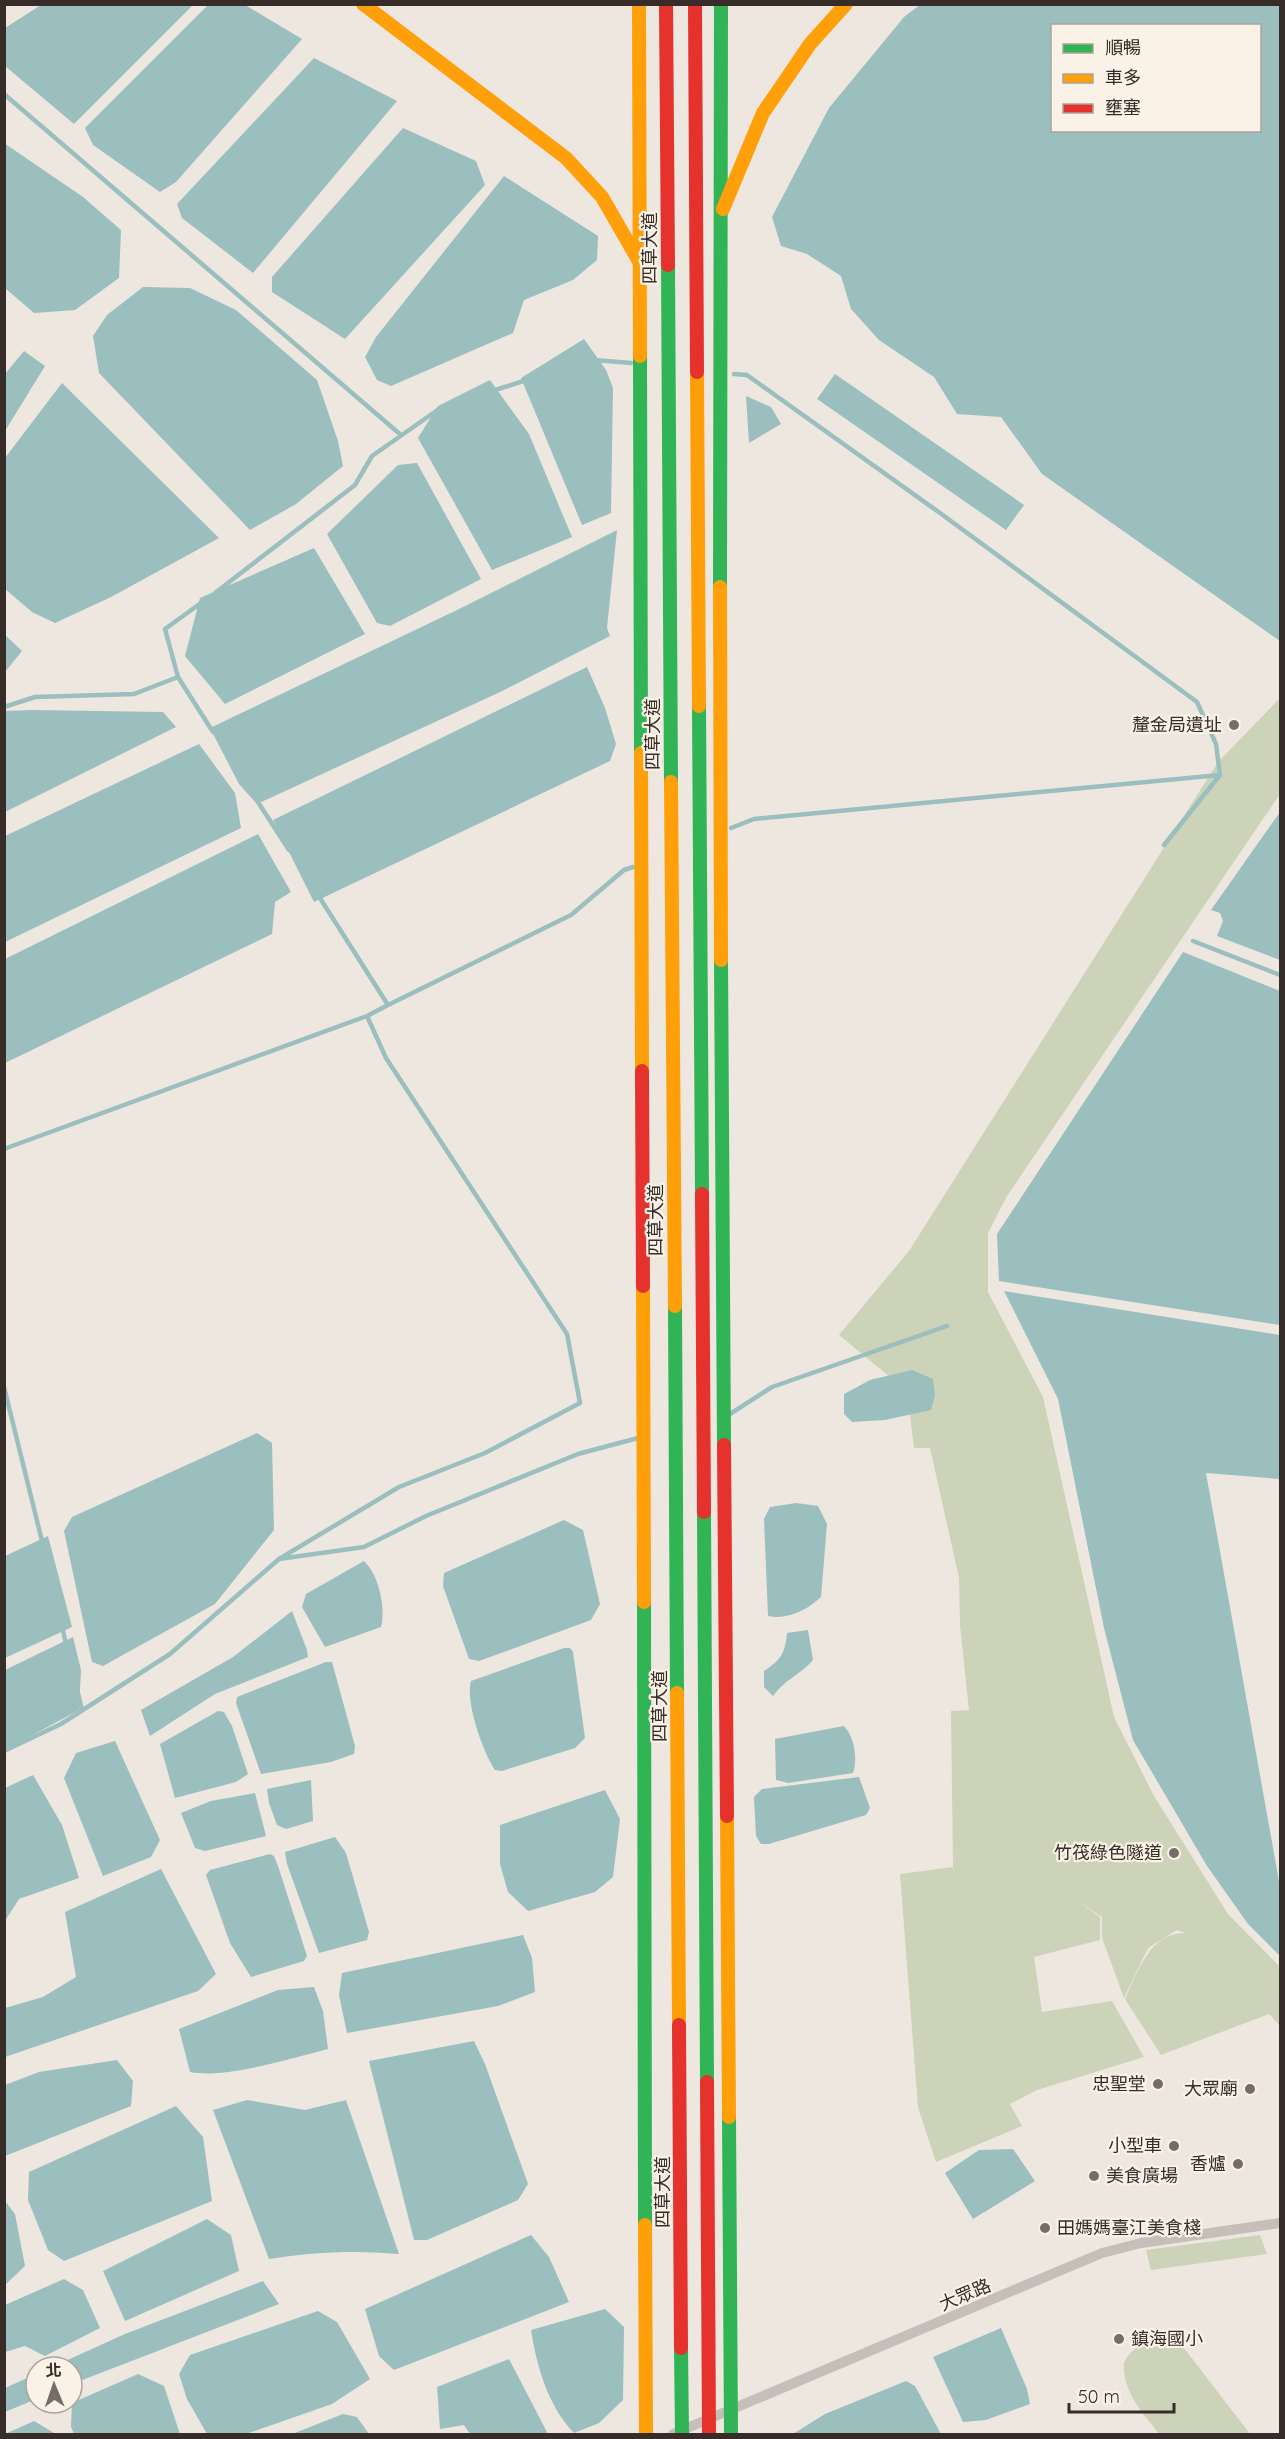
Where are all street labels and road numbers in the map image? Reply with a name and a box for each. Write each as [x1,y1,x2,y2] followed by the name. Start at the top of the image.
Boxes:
[638,212,661,284] street label: 四草大道
[641,698,664,770] street label: 四草大道
[644,1184,667,1256] street label: 四草大道
[648,1670,671,1742] street label: 四草大道
[651,2156,674,2228] street label: 四草大道
[935,2273,994,2316] street label: 大眾路

